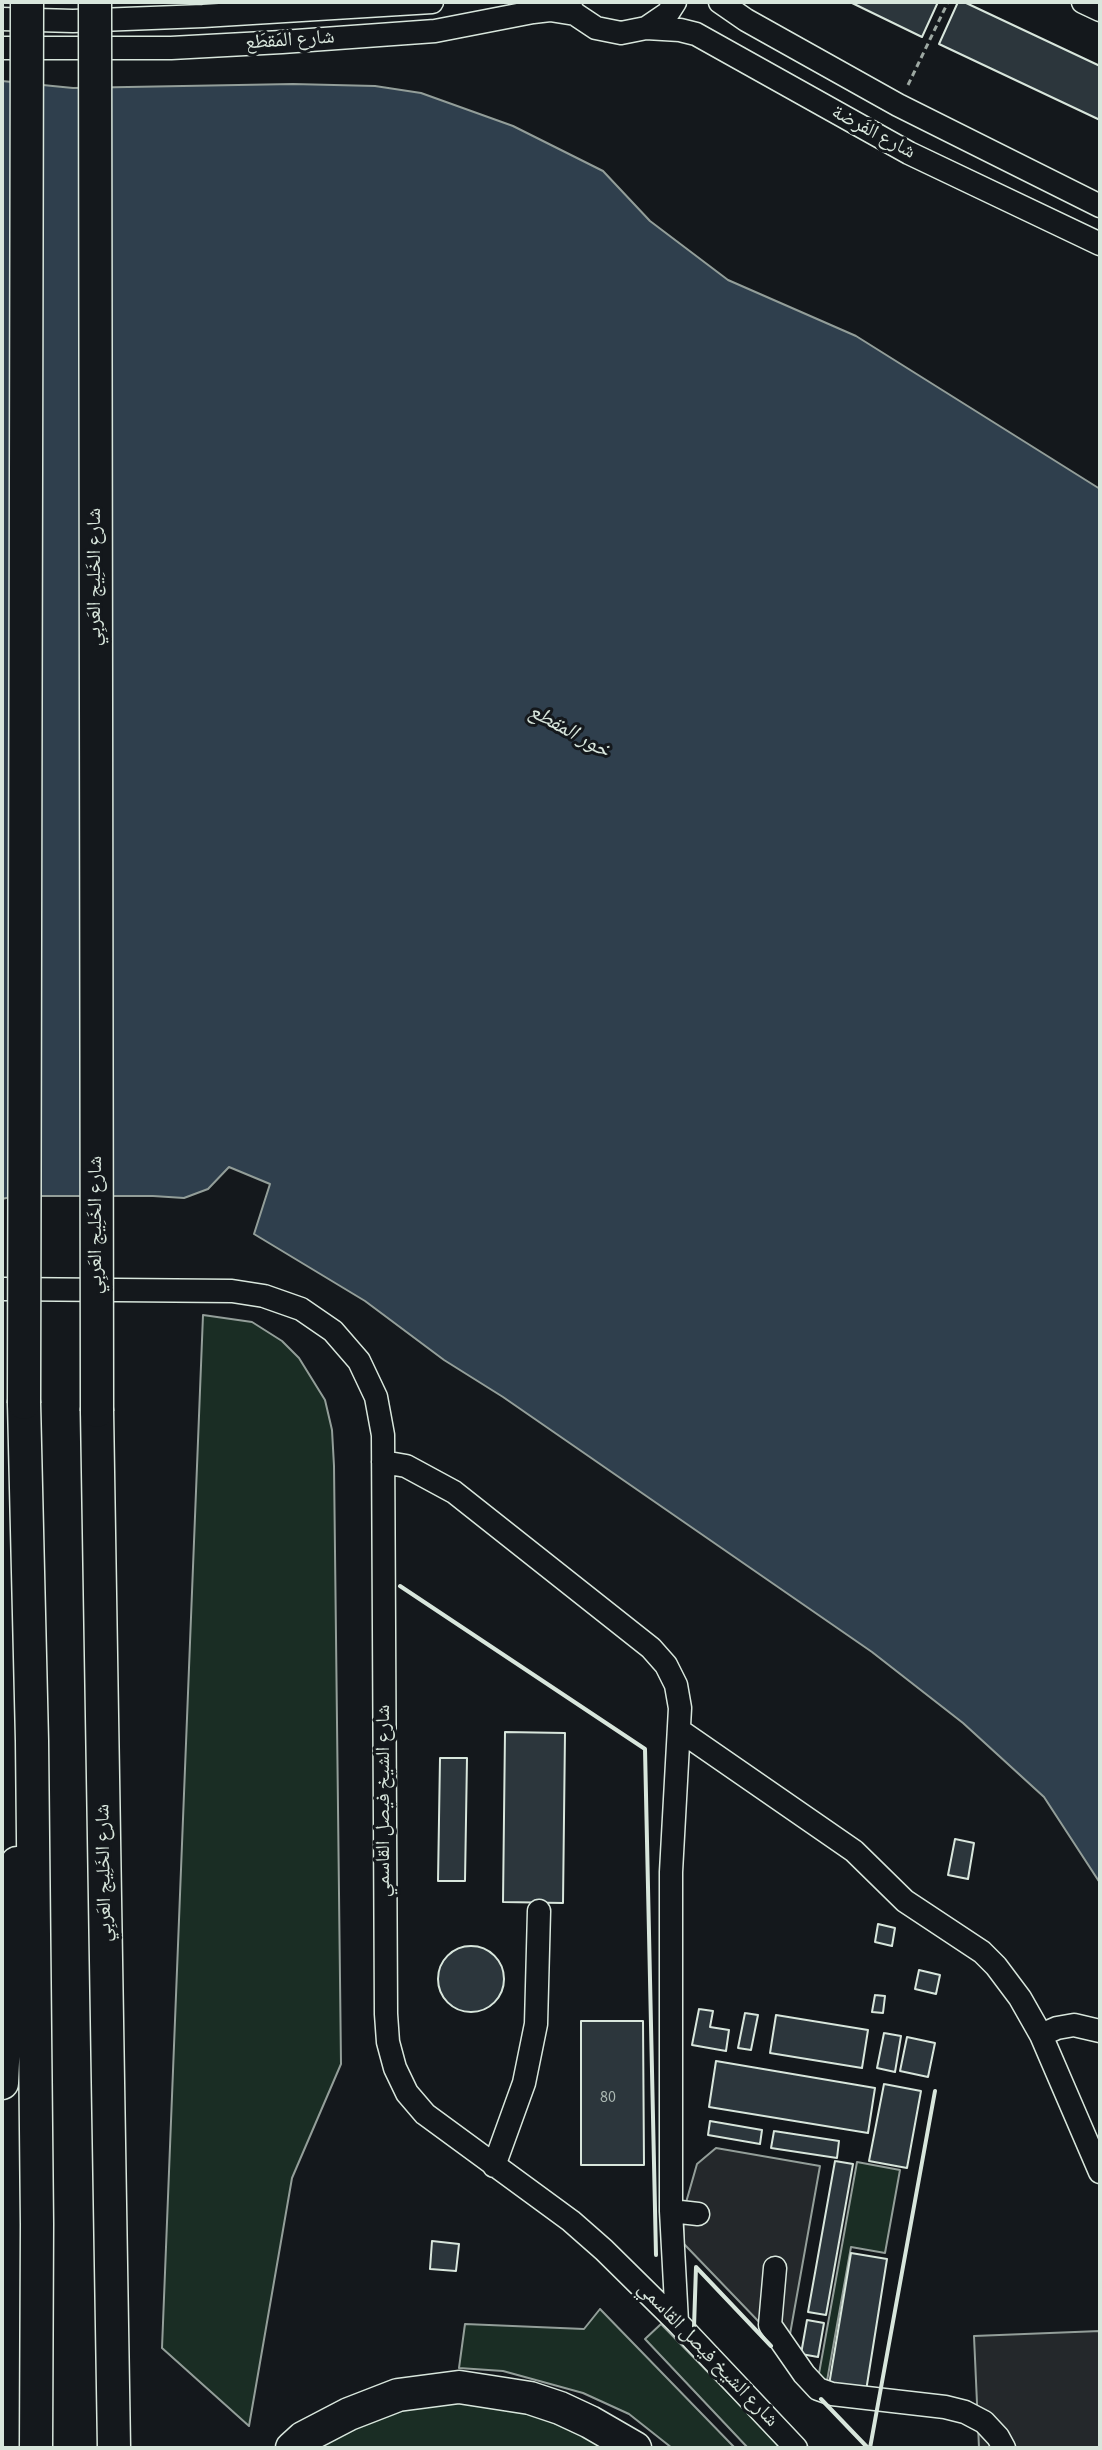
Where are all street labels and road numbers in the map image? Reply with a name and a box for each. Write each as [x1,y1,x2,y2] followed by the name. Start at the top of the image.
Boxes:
[245,26,335,56] street label: شارع المَقطَع
[827,101,919,165] street label: شارع الفَرضة
[84,508,108,646] street label: شارع الخَلِيج العَربِي
[85,1156,109,1294] street label: شارع الخَلِيج العَربِي
[373,1705,397,1897] street label: شارع الشيخ فيصل القاسمي
[92,1804,118,1942] street label: شارع الخَلِيج العَربِي
[631,2277,783,2433] street label: شارع الشيخ فيصل القاسمي

